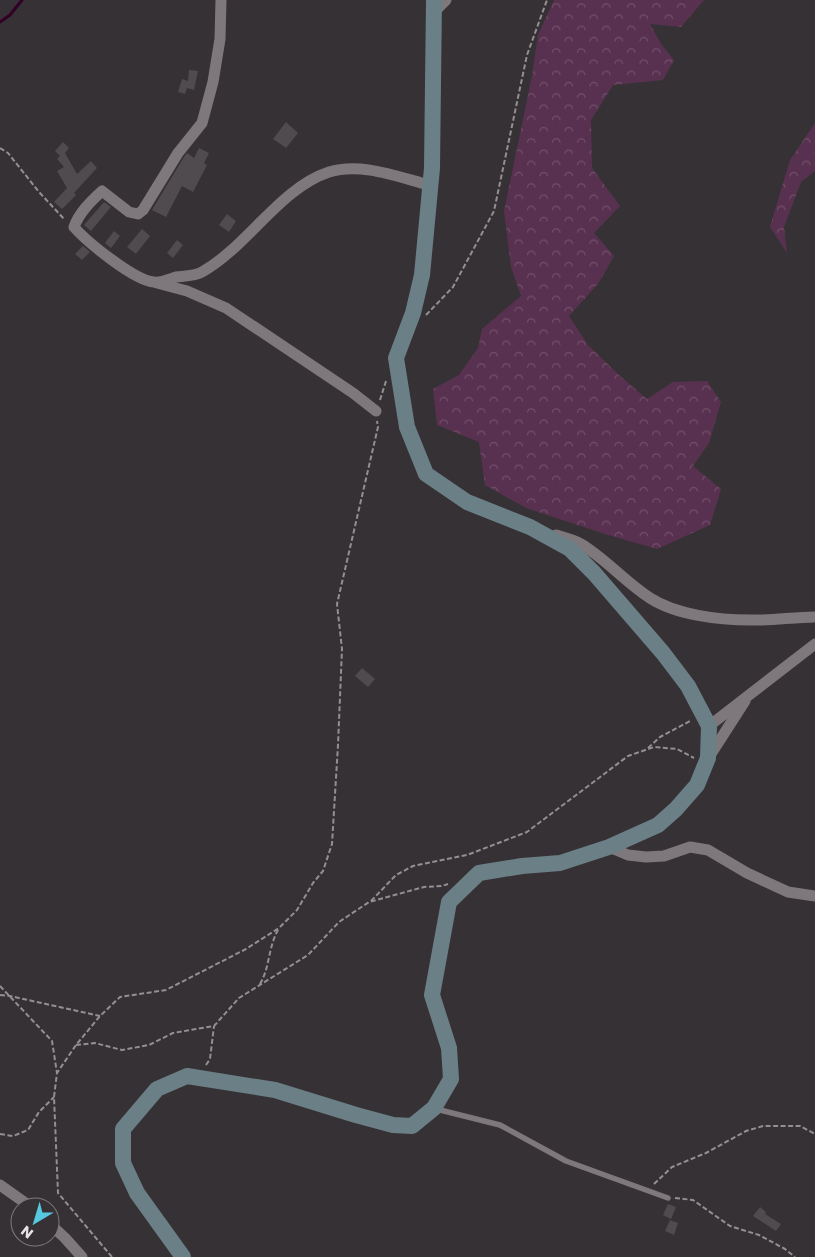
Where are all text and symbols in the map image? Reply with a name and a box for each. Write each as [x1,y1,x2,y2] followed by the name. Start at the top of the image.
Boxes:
[10,1197,60,1247] north arrow
[17,1221,37,1243] text: N

